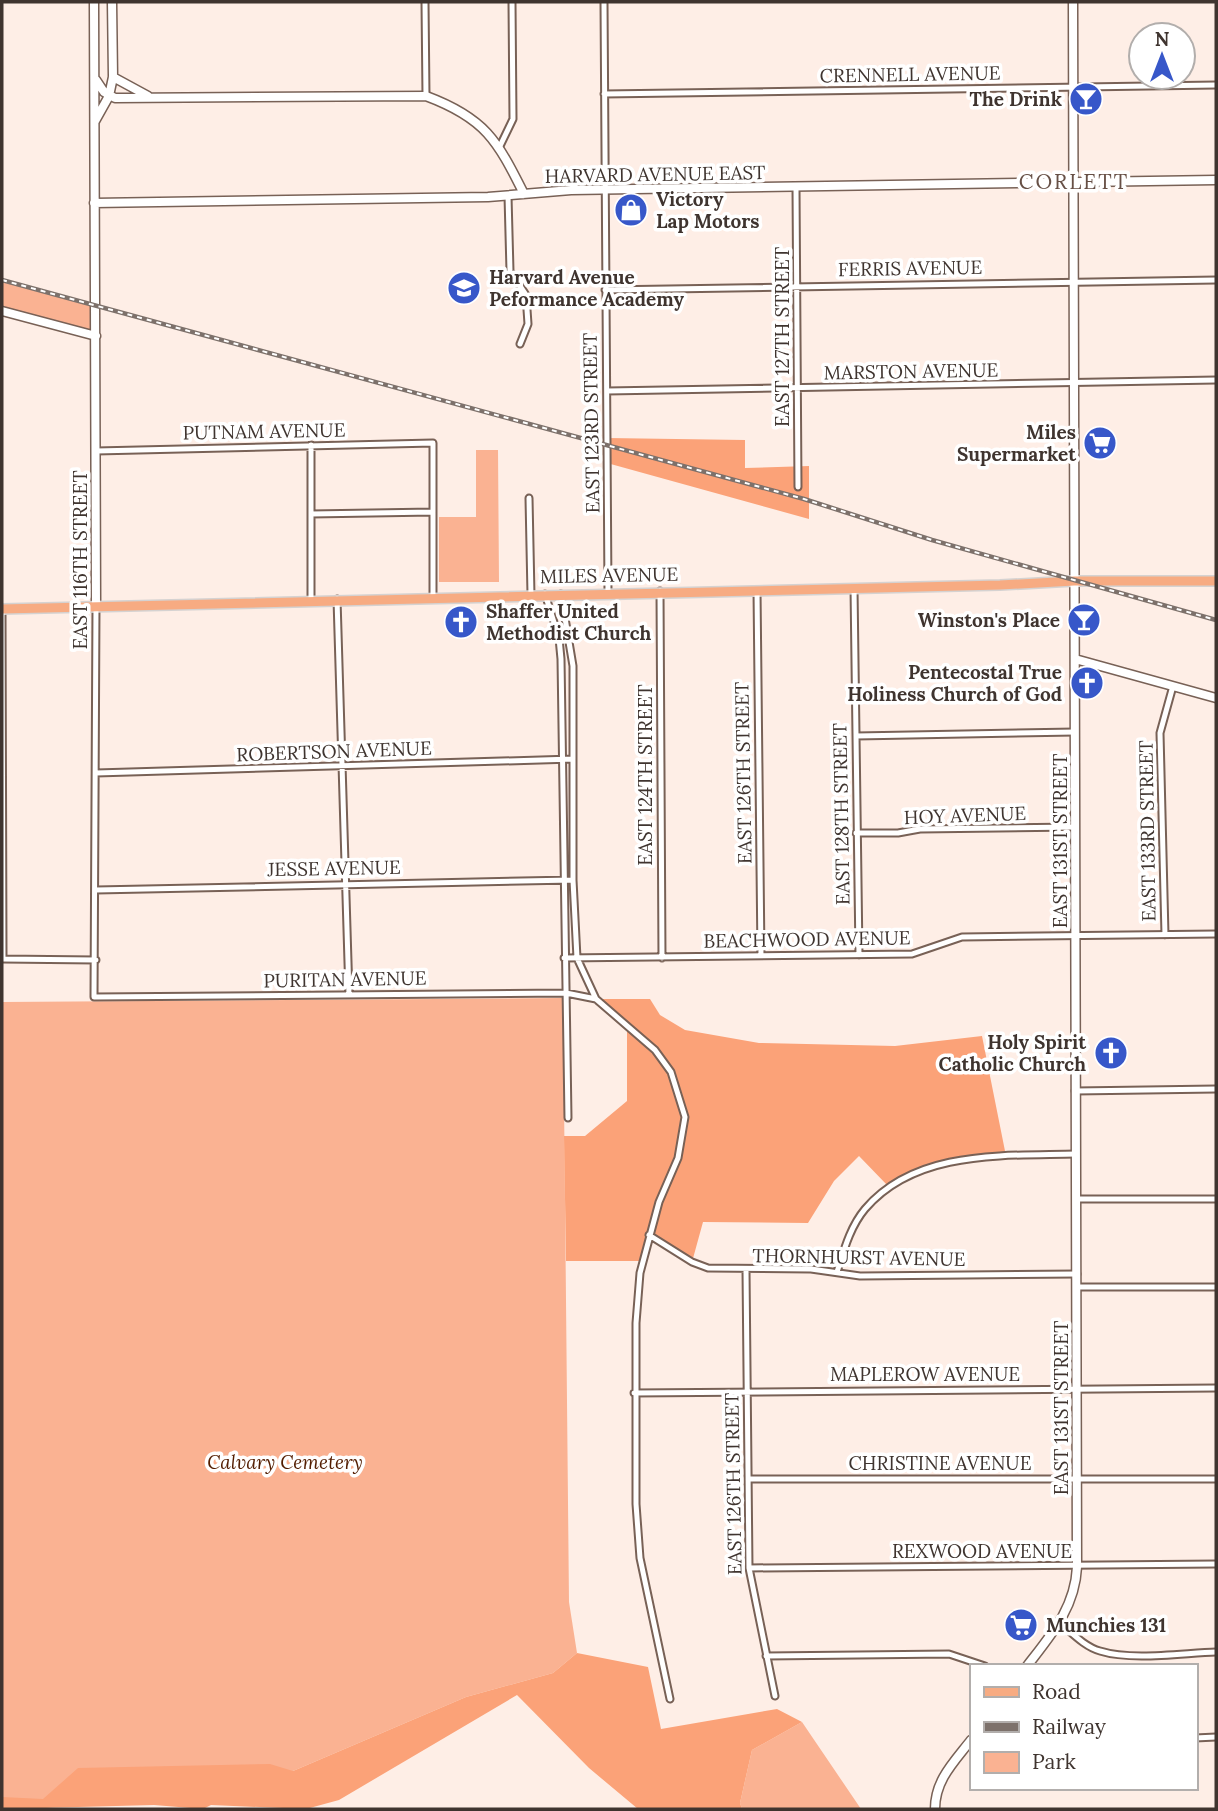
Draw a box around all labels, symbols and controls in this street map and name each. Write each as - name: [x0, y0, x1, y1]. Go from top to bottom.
- north arrow: [1127, 21, 1197, 91]
- text: N: [1155, 27, 1170, 51]
- street label: CRENNELL AVENUE: [819, 60, 1001, 88]
- bar icon: The Drink: [1067, 80, 1105, 118]
- place label: The Drink: [970, 87, 1062, 111]
- street label: HARVARD AVENUE EAST: [544, 160, 766, 188]
- district label: CORLETT: [1019, 168, 1129, 195]
- place label: Victory Lap Motors: [656, 187, 760, 233]
- shop icon: Victory Lap Motors: [612, 191, 650, 229]
- street label: EAST 127TH STREET: [770, 247, 794, 427]
- street label: FERRIS AVENUE: [838, 255, 982, 281]
- place label: Harvard Avenue Peformance Academy: [489, 265, 684, 311]
- school or university icon: Harvard Avenue Peformance Academy: [445, 269, 483, 307]
- street label: EAST 123RD STREET: [577, 332, 605, 514]
- street label: MARSTON AVENUE: [824, 357, 998, 385]
- street label: PUTNAM AVENUE: [182, 418, 346, 444]
- place label: Miles Supermarket: [957, 420, 1077, 466]
- supermarket icon: Miles Supermarket: [1081, 424, 1119, 462]
- street label: EAST 116TH STREET: [68, 470, 92, 650]
- street label: MILES AVENUE: [540, 562, 678, 588]
- place label: Shaffer United Methodist Church: [486, 599, 652, 645]
- bar icon: Winston's Place: [1065, 601, 1103, 639]
- church icon: Shaffer United Methodist Church: [442, 603, 480, 641]
- place label: Winston's Place: [918, 608, 1060, 632]
- place label: Pentecostal True Holiness Church of God: [847, 660, 1062, 706]
- church icon: Pentecostal True Holiness Church of God: [1068, 664, 1106, 702]
- street label: EAST 126TH STREET: [729, 682, 757, 864]
- street label: EAST 124TH STREET: [633, 684, 657, 866]
- street label: EAST 128TH STREET: [827, 723, 855, 905]
- street label: ROBERTSON AVENUE: [236, 736, 432, 766]
- street label: EAST 133RD STREET: [1133, 740, 1161, 922]
- street label: EAST 131ST STREET: [1048, 754, 1072, 928]
- street label: HOY AVENUE: [903, 801, 1027, 829]
- street label: JESSE AVENUE: [266, 855, 401, 881]
- street label: BEACHWOOD AVENUE: [703, 925, 911, 953]
- street label: PURITAN AVENUE: [263, 966, 427, 992]
- place label: Holy Spirit Catholic Church: [939, 1030, 1087, 1076]
- church icon: Holy Spirit Catholic Church: [1092, 1034, 1130, 1072]
- street label: THORNHURST AVENUE: [752, 1243, 966, 1271]
- street label: EAST 131ST STREET: [1049, 1321, 1073, 1495]
- street label: MAPLEROW AVENUE: [830, 1362, 1020, 1386]
- street label: EAST 126TH STREET: [719, 1393, 747, 1575]
- park label: Calvary Cemetery: [207, 1450, 363, 1474]
- street label: CHRISTINE AVENUE: [849, 1451, 1031, 1475]
- street label: REXWOOD AVENUE: [892, 1539, 1072, 1563]
- supermarket icon: Munchies 131: [1002, 1606, 1040, 1644]
- place label: Munchies 131: [1046, 1613, 1166, 1637]
- legend: [970, 1664, 1197, 1790]
- text: Road: [1032, 1678, 1081, 1705]
- text: Railway: [1032, 1713, 1106, 1740]
- text: Park: [1032, 1748, 1076, 1775]

